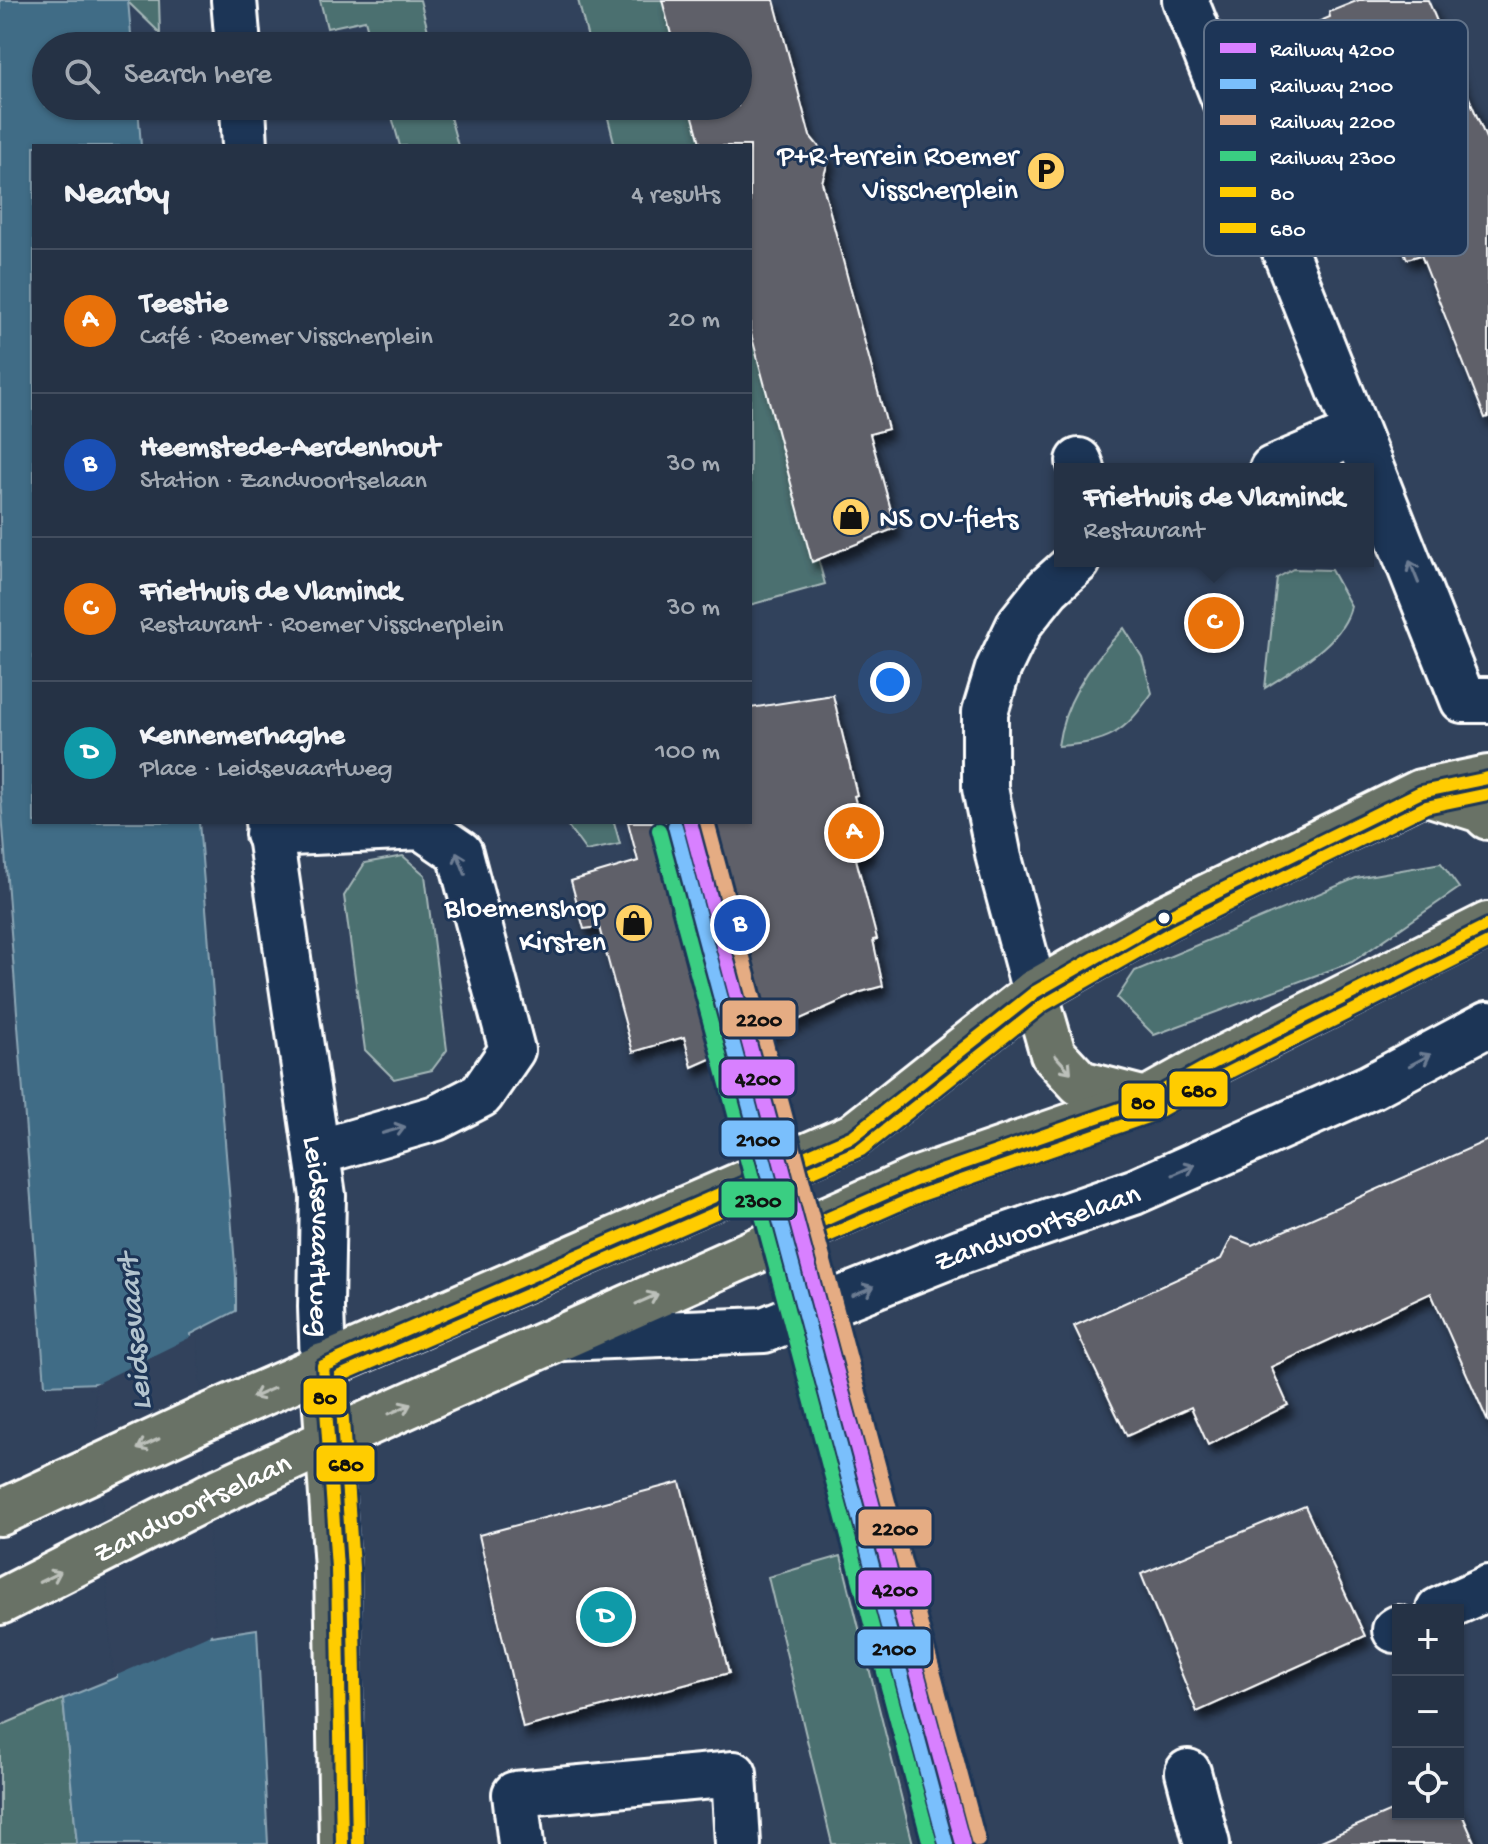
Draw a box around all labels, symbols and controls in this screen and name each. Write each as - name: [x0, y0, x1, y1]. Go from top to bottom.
- legend: [1204, 20, 1468, 256]
- search box: [32, 32, 752, 120]
- text: Railway 4200: [1270, 39, 1395, 65]
- icon: search: [60, 54, 104, 98]
- text: Search here: [124, 59, 272, 94]
- text: Railway 2100: [1270, 75, 1393, 101]
- text: Railway 2200: [1270, 111, 1395, 137]
- place label: P+R terrein Roemer Visscherplein: [777, 141, 1020, 210]
- text: Railway 2300: [1270, 147, 1396, 173]
- parking icon: P+R terrein Roemer Visscherplein: [1025, 150, 1067, 192]
- text: Nearby: [64, 176, 169, 216]
- text: 4 results: [631, 181, 720, 212]
- text: 80: [1270, 183, 1295, 209]
- text: 680: [1270, 219, 1306, 245]
- text: Teestie: [140, 288, 228, 323]
- text: A: [82, 306, 98, 337]
- text: 20 m: [668, 306, 720, 337]
- text: Café · Roemer Visscherplein: [140, 323, 433, 354]
- text: Heemstede-Aerdenhout: [140, 432, 440, 467]
- text: B: [83, 450, 97, 481]
- text: 30 m: [667, 450, 720, 481]
- popup: [1054, 463, 1374, 567]
- text: Station · Zandvoortselaan: [140, 467, 427, 498]
- text: Friethuis de Vlaminck: [1084, 482, 1344, 517]
- shop icon: NS OV-fiets: [830, 496, 872, 538]
- place label: NS OV-fiets: [879, 504, 1019, 539]
- text: Restaurant: [1084, 517, 1204, 548]
- one-way arrow: [1405, 560, 1420, 585]
- text: Friethuis de Vlaminck: [140, 576, 401, 611]
- pin: C: [1188, 593, 1240, 653]
- text: C: [83, 594, 97, 625]
- text: 30 m: [667, 594, 720, 625]
- text: Restaurant · Roemer Visscherplein: [140, 611, 503, 642]
- your location: [870, 662, 910, 702]
- text: Kennemerhaghe: [140, 720, 345, 755]
- text: D: [82, 738, 98, 769]
- text: 100 m: [655, 738, 720, 769]
- text: Place · Leidsevaartweg: [140, 755, 393, 786]
- pin: A: [828, 803, 880, 863]
- one-way arrow: [453, 851, 468, 875]
- place label: Bloemenshop Kirsten: [443, 893, 606, 962]
- pin: B: [714, 895, 766, 955]
- shop icon: Bloemenshop Kirsten: [613, 902, 655, 944]
- unlabelled marker: [1156, 910, 1172, 926]
- line badge: 2200: [721, 999, 797, 1038]
- text: 2200: [736, 1009, 783, 1035]
- one-way arrow: [1408, 1052, 1431, 1068]
- one-way arrow: [1053, 1053, 1071, 1073]
- line badge: 4200: [720, 1058, 796, 1097]
- text: 4200: [734, 1068, 782, 1094]
- line badge: 680: [1168, 1070, 1229, 1108]
- text: 680: [1181, 1080, 1217, 1106]
- line badge: 80: [1120, 1082, 1166, 1120]
- text: 80: [1131, 1092, 1156, 1118]
- line badge: 2100: [720, 1119, 796, 1158]
- one-way arrow: [380, 1122, 406, 1137]
- text: 2100: [736, 1129, 781, 1155]
- street label: Leidsevaartweg: [292, 1134, 336, 1338]
- one-way arrow: [1172, 1162, 1196, 1177]
- street label: Zandvoortselaan: [930, 1178, 1146, 1282]
- line badge: 2300: [720, 1180, 796, 1219]
- text: 2300: [734, 1190, 782, 1216]
- water label: Leidsevaart: [111, 1248, 163, 1412]
- one-way arrow: [850, 1283, 875, 1297]
- one-way arrow: [635, 1291, 659, 1306]
- line badge: 80: [302, 1377, 348, 1416]
- one-way arrow: [251, 1386, 276, 1401]
- text: 80: [313, 1387, 338, 1413]
- one-way arrow: [387, 1401, 412, 1416]
- one-way arrow: [137, 1437, 161, 1452]
- line badge: 680: [315, 1444, 376, 1483]
- street label: Zandvoortselaan: [89, 1447, 298, 1574]
- text: 680: [328, 1454, 364, 1480]
- line badge: 2200: [857, 1508, 933, 1547]
- text: 2200: [872, 1518, 919, 1544]
- one-way arrow: [38, 1569, 62, 1584]
- line badge: 4200: [857, 1569, 933, 1608]
- text: 4200: [871, 1579, 919, 1605]
- pin: D: [580, 1587, 632, 1647]
- map controls: [1392, 1604, 1464, 1820]
- button: +: [1392, 1604, 1464, 1676]
- line badge: 2100: [856, 1628, 932, 1667]
- text: 2100: [872, 1638, 917, 1664]
- button: −: [1392, 1676, 1464, 1748]
- button: locate: [1392, 1748, 1464, 1820]

